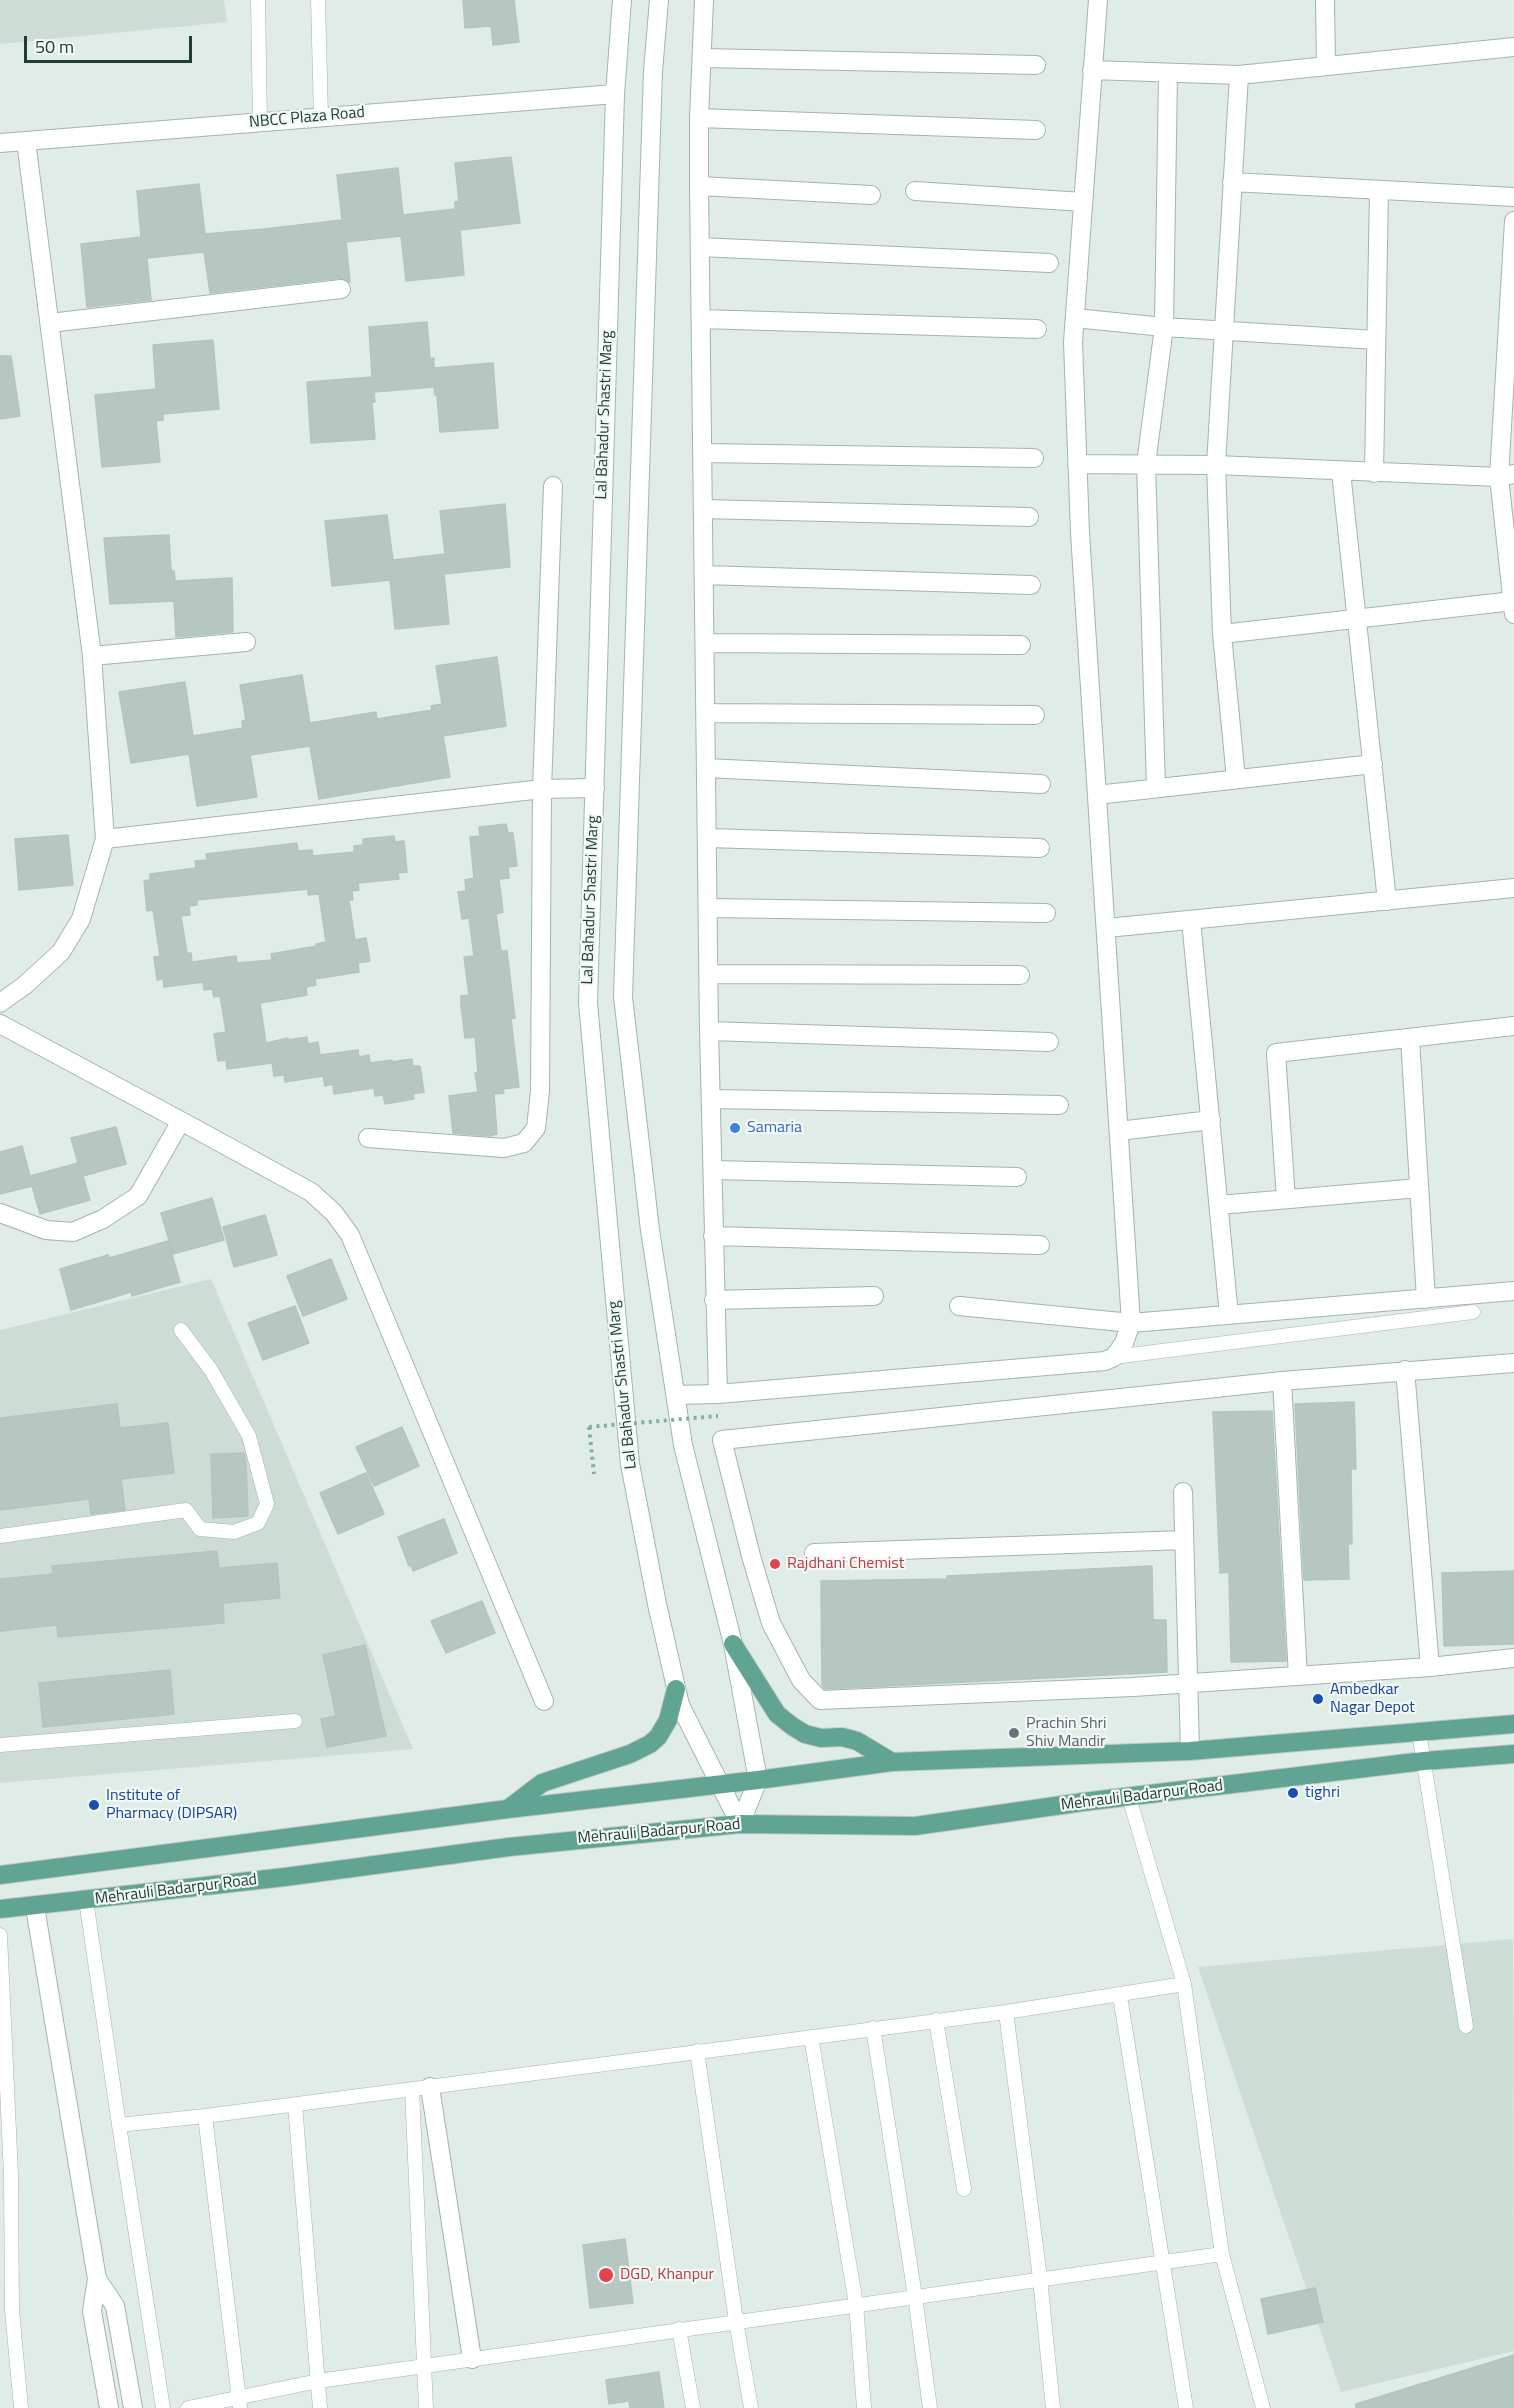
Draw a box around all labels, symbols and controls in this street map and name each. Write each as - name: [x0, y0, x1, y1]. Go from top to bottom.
- scale bar: [27, 24, 195, 62]
- text: 50 m: [35, 33, 74, 60]
- street label: NBCC Plaza Road: [248, 103, 366, 133]
- street label: Lal Bahadur Shastri Marg: [592, 330, 618, 500]
- street label: Lal Bahadur Shastri Marg: [578, 815, 604, 985]
- place label: Samaria: [747, 1118, 802, 1138]
- marker: Samaria: [728, 1121, 742, 1135]
- street label: Lal Bahadur Shastri Marg: [605, 1300, 641, 1470]
- place label: Rajdhani Chemist: [787, 1554, 904, 1574]
- marker: Rajdhani Chemist: [768, 1557, 782, 1571]
- place label: Ambedkar Nagar Depot: [1330, 1680, 1415, 1718]
- marker: Ambedkar Nagar Depot: [1311, 1692, 1325, 1706]
- place label: Prachin Shri Shiv Mandir: [1026, 1714, 1107, 1752]
- marker: Prachin Shri Shiv Mandir: [1007, 1726, 1021, 1740]
- street label: Mehrauli Badarpur Road: [1060, 1777, 1224, 1815]
- place label: tighri: [1305, 1783, 1340, 1803]
- place label: Institute of Pharmacy (DIPSAR): [106, 1786, 237, 1824]
- marker: tighri: [1286, 1786, 1300, 1800]
- marker: Institute of Pharmacy (DIPSAR): [87, 1798, 101, 1812]
- street label: Mehrauli Badarpur Road: [577, 1815, 741, 1849]
- street label: Mehrauli Badarpur Road: [94, 1871, 258, 1909]
- place label: DGD, Khanpur: [620, 2265, 714, 2285]
- marker: DGD, Khanpur: [597, 2266, 615, 2284]

